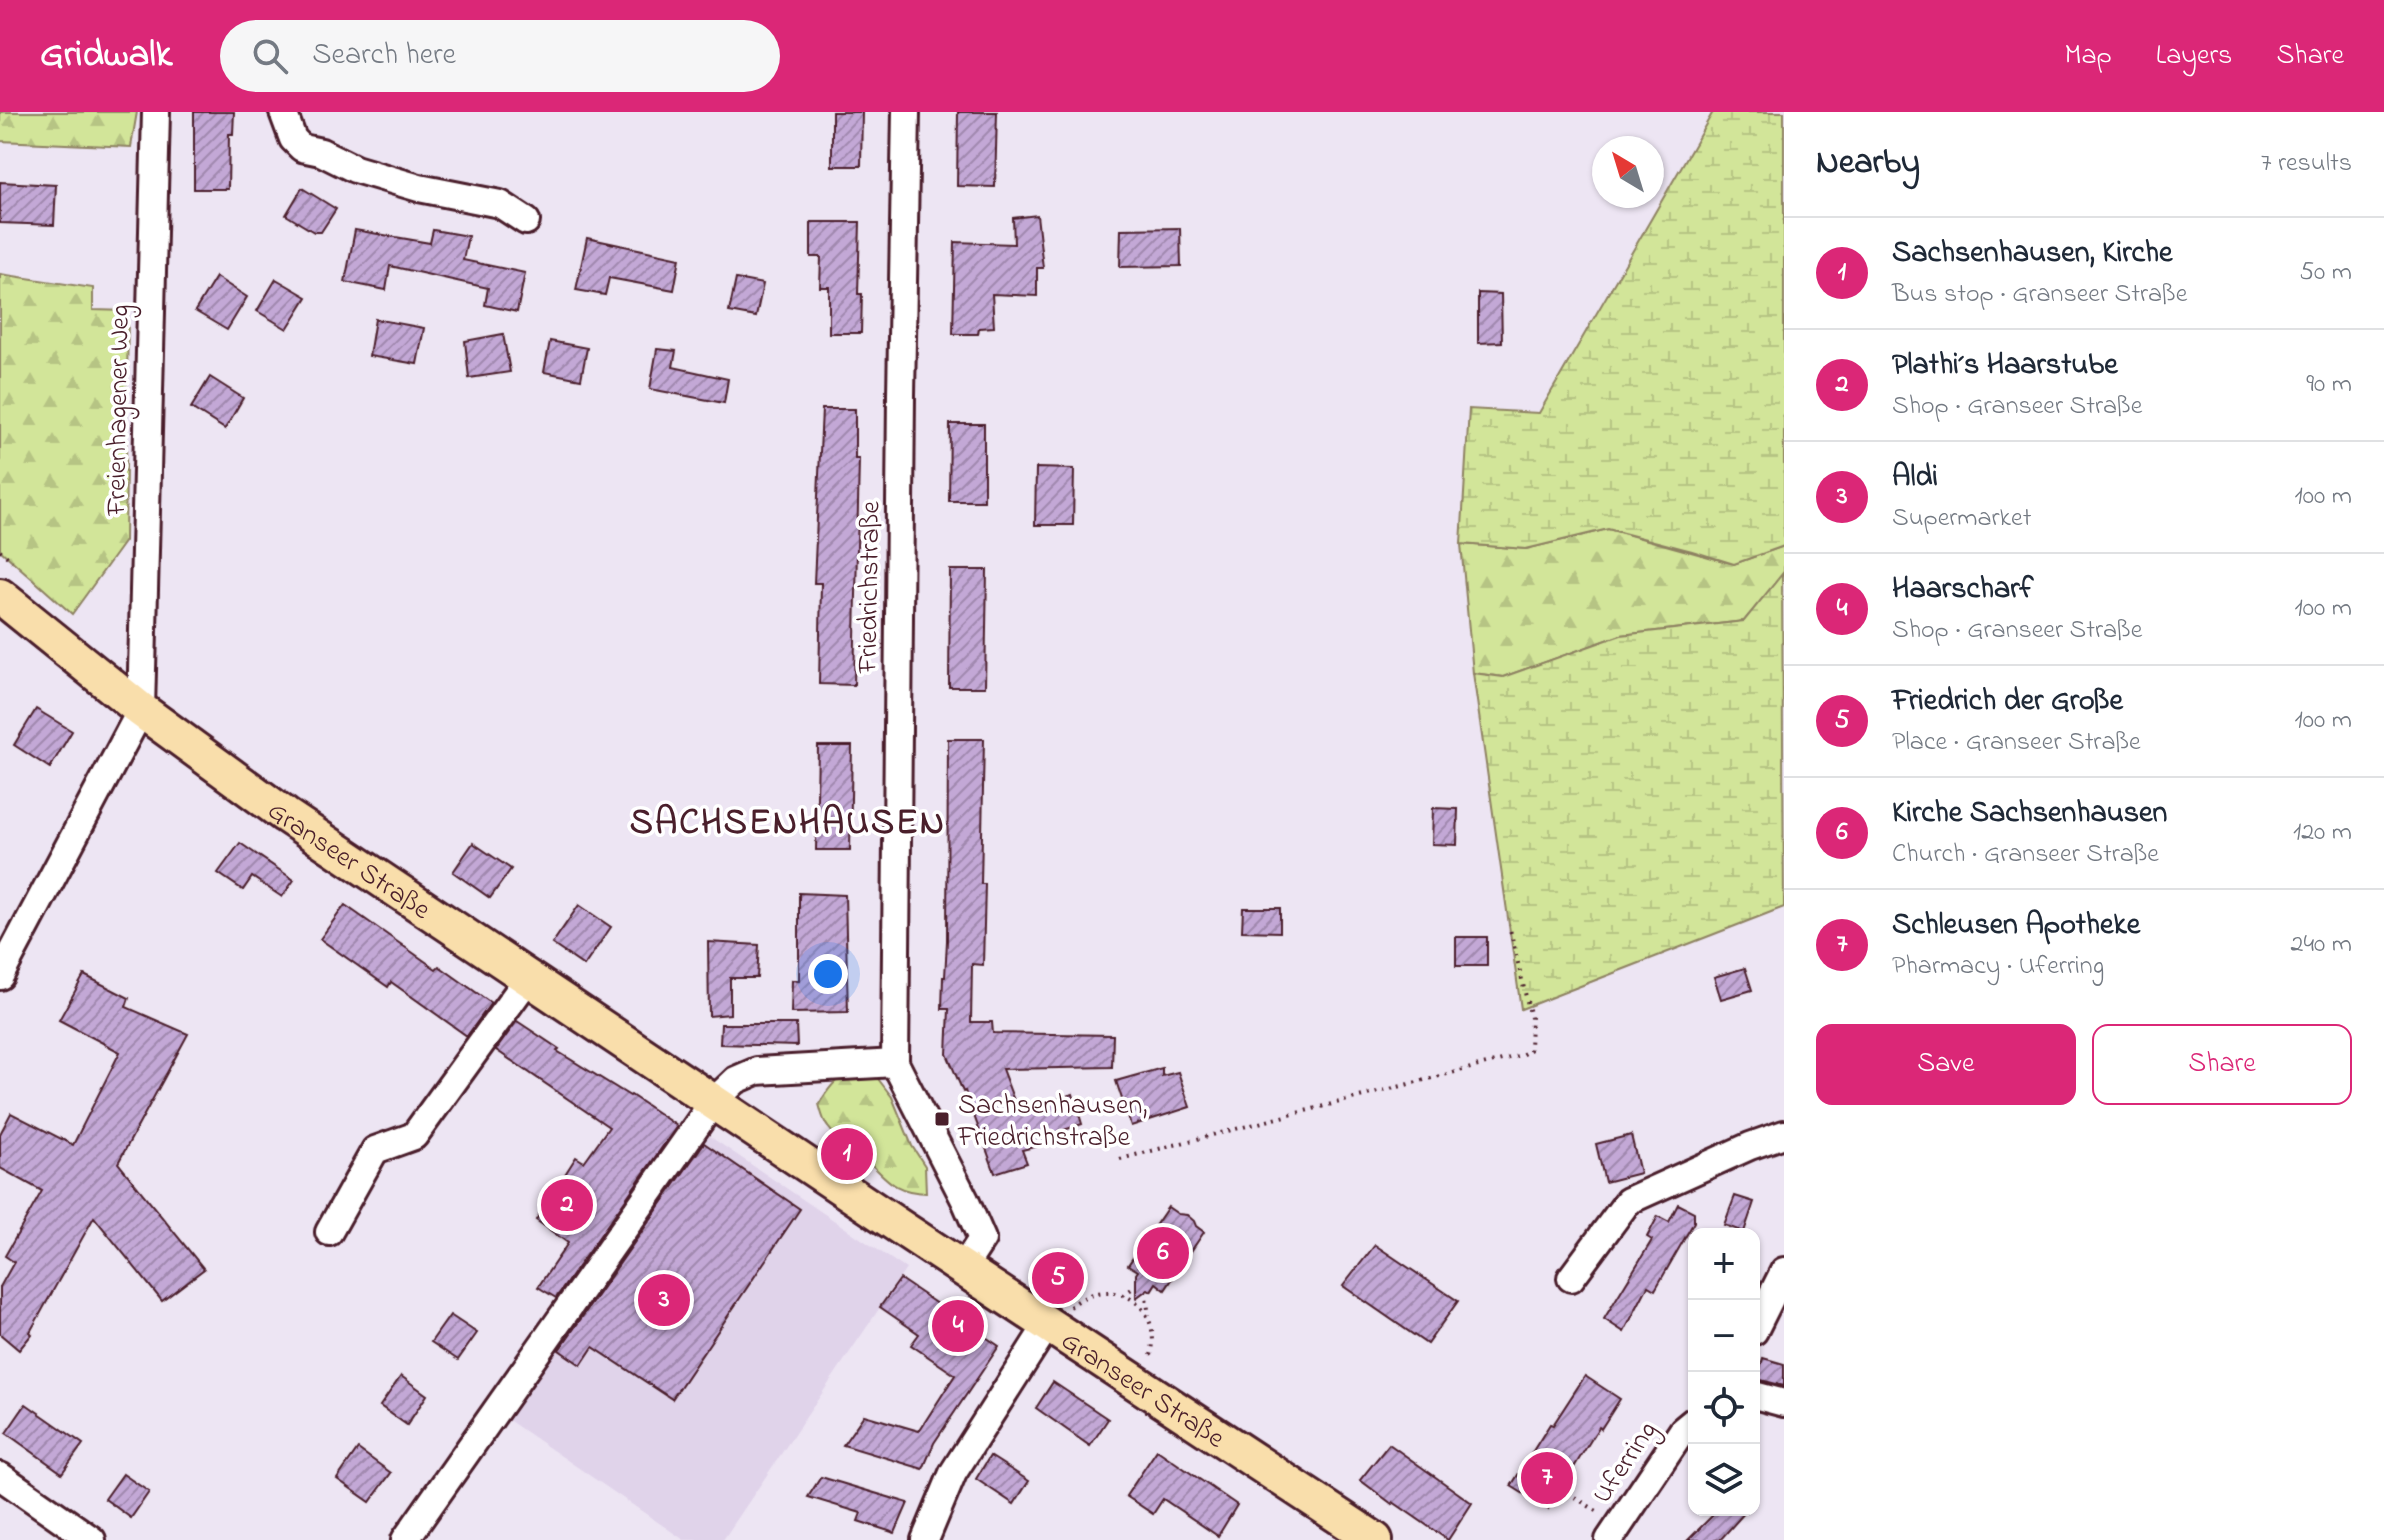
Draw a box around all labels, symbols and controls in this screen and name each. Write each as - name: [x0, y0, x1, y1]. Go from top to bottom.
- search box: [220, 20, 780, 92]
- text: Gridwalk: [40, 28, 172, 84]
- icon: search: [248, 34, 292, 78]
- text: Search here: [312, 34, 456, 78]
- text: Map: [2064, 36, 2112, 77]
- text: Layers: [2156, 36, 2232, 77]
- text: Share: [2276, 36, 2344, 77]
- north arrow: [1592, 136, 1664, 208]
- text: Nearby: [1816, 139, 1920, 189]
- text: 7 results: [2261, 145, 2352, 183]
- text: Sachsenhausen, Kirche: [1892, 232, 2172, 276]
- text: 1: [1838, 254, 1846, 292]
- text: 50 m: [2299, 254, 2352, 292]
- text: Bus stop · Granseer Straße: [1892, 276, 2187, 314]
- street label: Freienhagener Weg: [97, 304, 142, 517]
- text: Plathi´s Haarstube: [1892, 344, 2118, 388]
- text: 2: [1836, 366, 1848, 404]
- text: 90 m: [2306, 366, 2352, 404]
- text: Shop · Granseer Straße: [1892, 388, 2142, 426]
- text: Aldi: [1892, 456, 1938, 500]
- text: 3: [1837, 478, 1847, 516]
- text: 100 m: [2295, 478, 2352, 516]
- street label: Friedrichstraße: [848, 500, 893, 674]
- text: Supermarket: [1892, 500, 2031, 538]
- text: Haarscharf: [1892, 568, 2033, 612]
- text: 4: [1837, 590, 1847, 628]
- text: 100 m: [2295, 590, 2352, 628]
- text: Shop · Granseer Straße: [1892, 612, 2142, 650]
- text: Friedrich der Große: [1892, 680, 2123, 724]
- text: 5: [1835, 702, 1849, 740]
- text: 100 m: [2295, 702, 2352, 740]
- text: Place · Granseer Straße: [1892, 724, 2141, 762]
- street label: Granseer Straße: [258, 792, 438, 931]
- text: Kirche Sachsenhausen: [1892, 792, 2167, 836]
- district label: SACHSENHAUSEN: [630, 798, 946, 851]
- text: 6: [1836, 814, 1848, 852]
- text: 120 m: [2293, 814, 2352, 852]
- text: Church · Granseer Straße: [1892, 836, 2159, 874]
- text: Schleusen Apotheke: [1892, 904, 2140, 948]
- text: 7: [1837, 926, 1847, 964]
- text: 240 m: [2290, 926, 2352, 964]
- text: Pharmacy · Uferring: [1892, 948, 2104, 986]
- your location: [808, 954, 848, 994]
- button: Save: [1816, 1024, 2076, 1105]
- button: Share: [2092, 1024, 2352, 1105]
- place label: Sachsenhausen, Friedrichstraße: [957, 1086, 1147, 1159]
- marker: Sachsenhausen, Friedrichstraße: [933, 1110, 951, 1128]
- pin: 1: [821, 1124, 873, 1184]
- pin: 2: [541, 1175, 593, 1235]
- pin: 6: [1137, 1223, 1189, 1283]
- map controls: [1688, 1228, 1760, 1516]
- button: +: [1688, 1228, 1760, 1300]
- pin: 5: [1032, 1248, 1084, 1308]
- pin: 3: [638, 1270, 690, 1330]
- pin: 4: [932, 1296, 984, 1356]
- button: −: [1688, 1300, 1760, 1372]
- street label: Granseer Straße: [1052, 1322, 1233, 1460]
- button: locate: [1688, 1372, 1760, 1444]
- street label: Uferring: [1583, 1413, 1669, 1513]
- button: layers: [1688, 1444, 1760, 1516]
- pin: 7: [1521, 1448, 1573, 1508]

